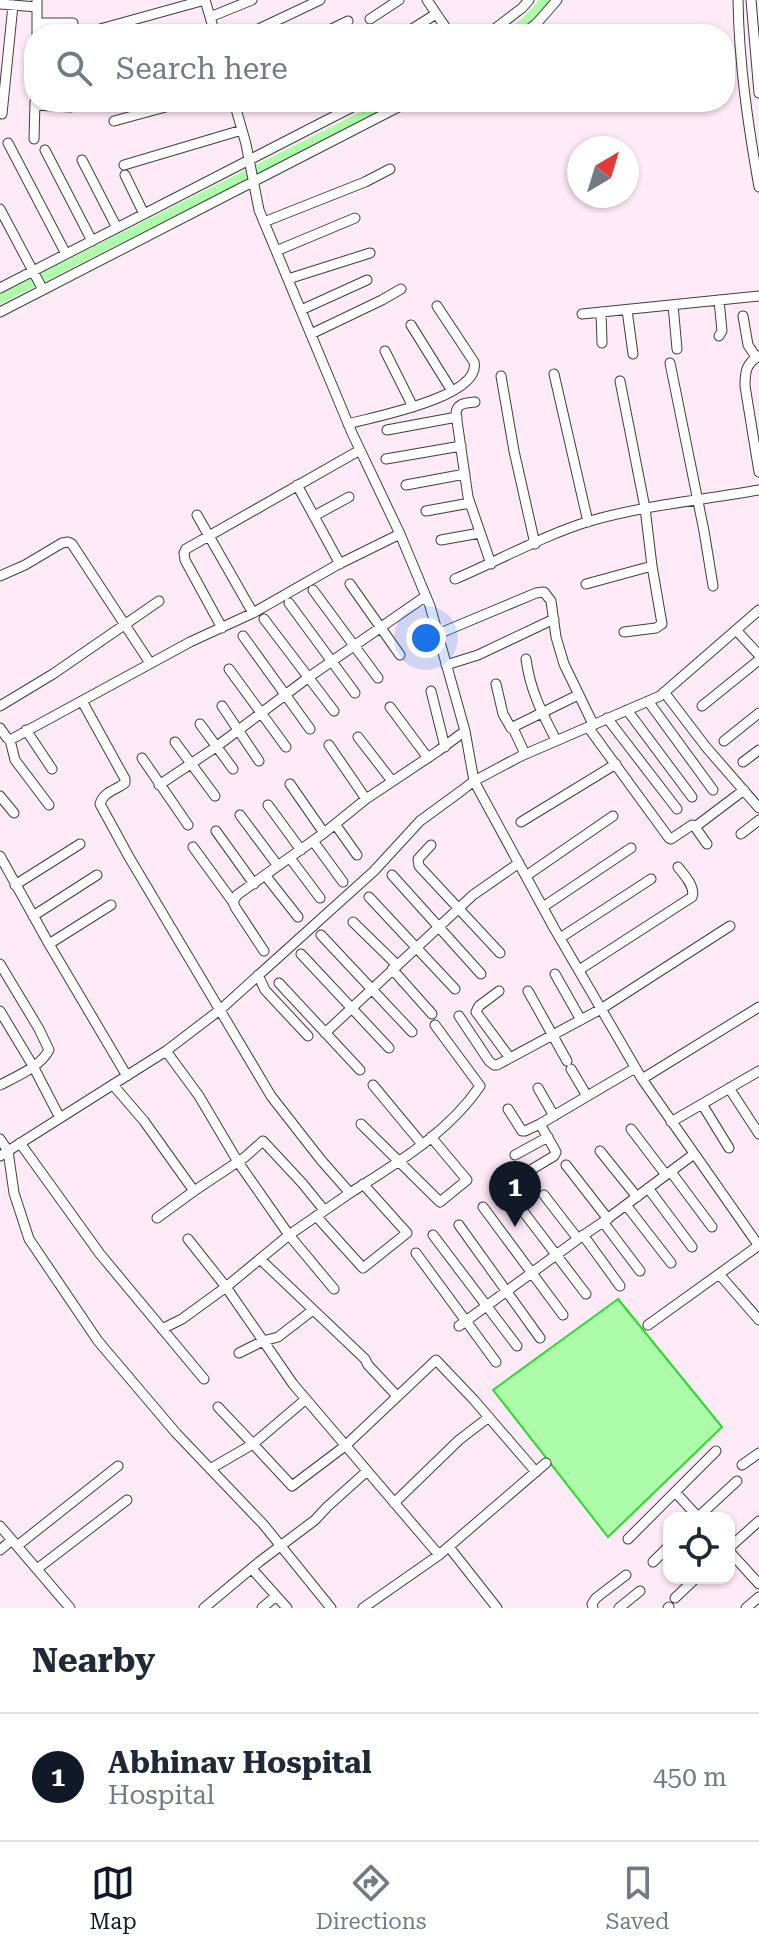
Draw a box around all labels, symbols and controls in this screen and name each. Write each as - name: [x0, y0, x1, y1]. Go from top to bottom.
- search box: [24, 24, 735, 112]
- icon: search: [52, 46, 96, 90]
- text: Search here: [116, 51, 288, 86]
- north arrow: [567, 136, 639, 208]
- your location: [406, 618, 446, 658]
- pin: 1: [489, 1161, 541, 1227]
- map controls: [663, 1512, 735, 1584]
- button: locate: [663, 1512, 735, 1584]
- text: Nearby: [32, 1640, 155, 1680]
- text: Abhinav Hospital: [108, 1745, 372, 1780]
- text: 1: [51, 1762, 65, 1792]
- text: 450 m: [653, 1762, 727, 1792]
- text: Hospital: [108, 1780, 215, 1810]
- tab: Map: [90, 1861, 137, 1934]
- tab: Directions: [316, 1861, 426, 1934]
- tab: Saved: [606, 1861, 669, 1934]

